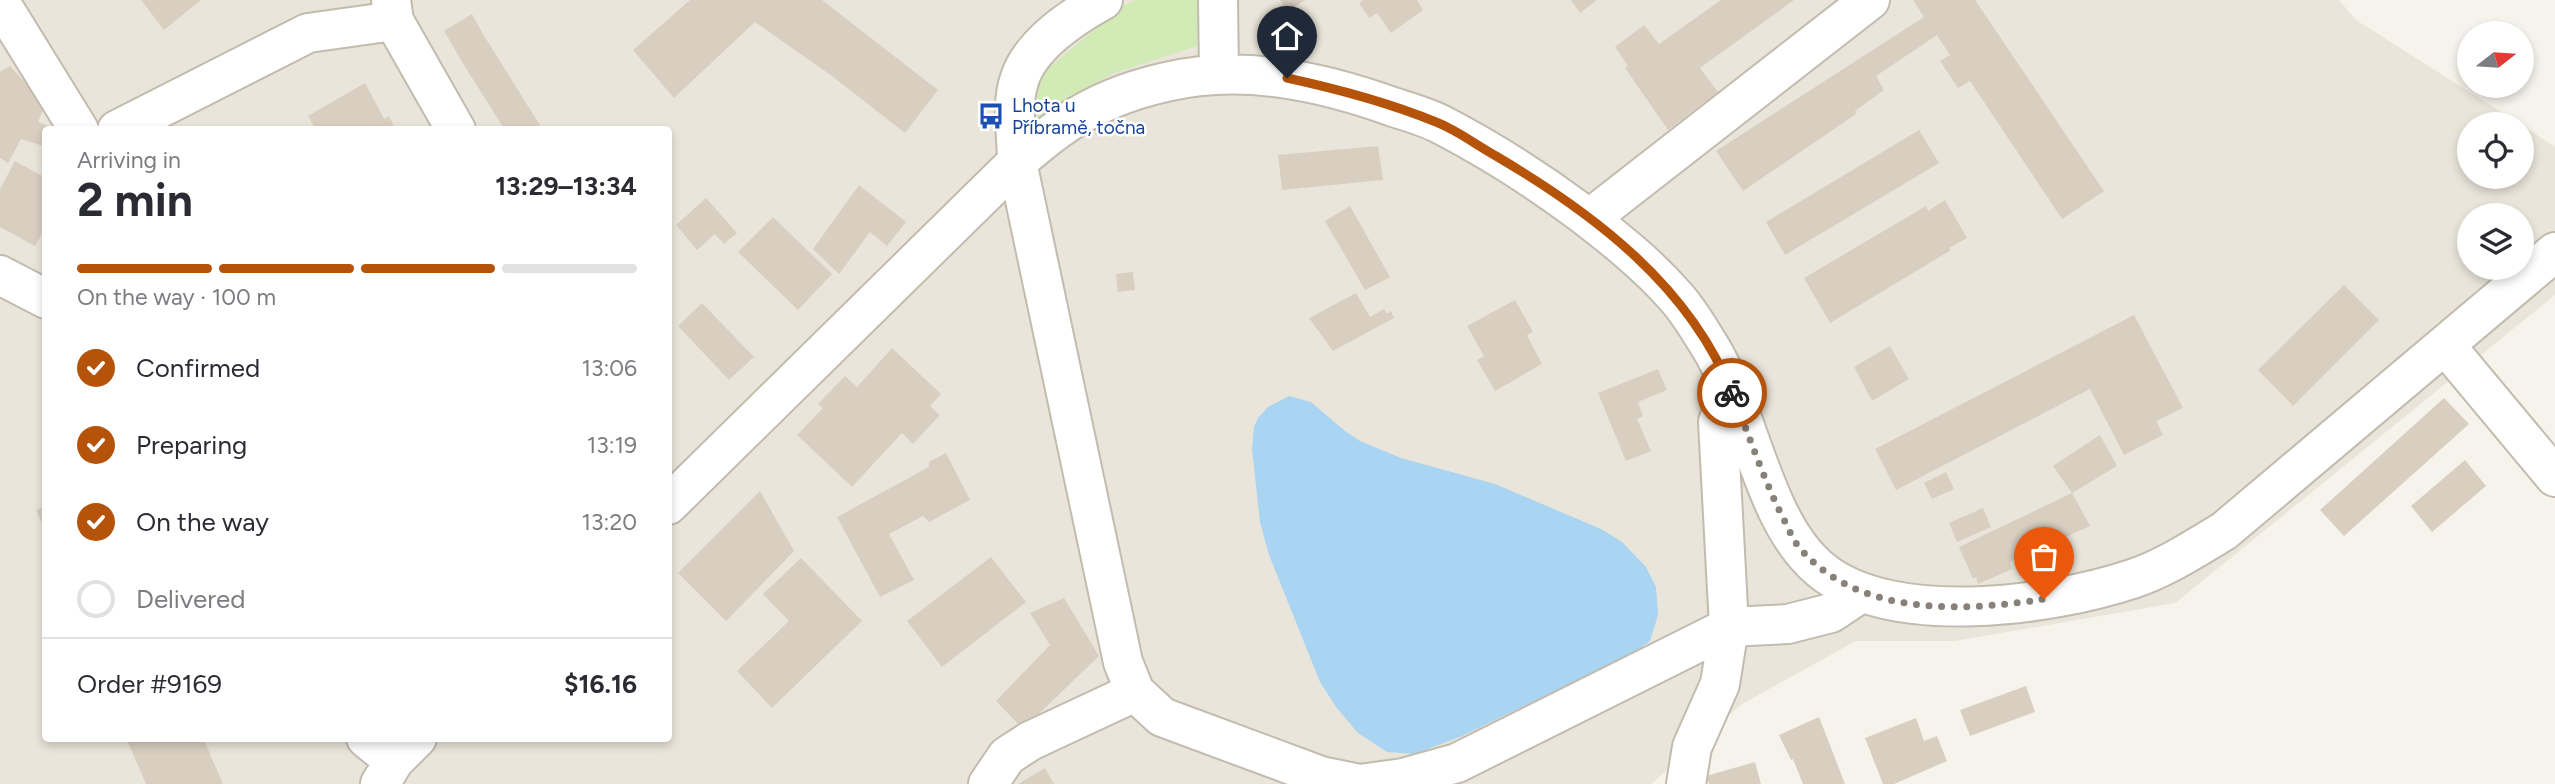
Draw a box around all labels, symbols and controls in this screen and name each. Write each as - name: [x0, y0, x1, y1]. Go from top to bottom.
- pin: [1257, 6, 1317, 78]
- icon: home: [1268, 17, 1306, 55]
- north arrow: [2457, 21, 2534, 98]
- map controls: [2457, 21, 2534, 280]
- place label: Lhota u Příbramě, točna: [1012, 94, 1145, 139]
- bus stop icon: Lhota u Příbramě, točna: [976, 101, 1006, 131]
- button: locate: [2457, 112, 2534, 189]
- text: Arriving in: [77, 146, 181, 174]
- text: 13:29–13:34: [495, 170, 637, 202]
- text: 2 min: [77, 172, 193, 228]
- button: layers: [2457, 203, 2534, 280]
- text: On the way · 100 m: [77, 283, 276, 311]
- icon: check: [77, 349, 115, 387]
- text: Confirmed: [136, 352, 260, 384]
- text: 13:06: [581, 354, 637, 382]
- courier: [1697, 358, 1767, 428]
- icon: bike: [1713, 374, 1751, 412]
- icon: check: [77, 426, 115, 464]
- text: Preparing: [136, 429, 247, 461]
- text: 13:19: [587, 431, 637, 459]
- icon: check: [77, 503, 115, 541]
- text: On the way: [136, 506, 269, 538]
- text: 13:20: [582, 508, 637, 536]
- pin: [2014, 527, 2074, 599]
- icon: bag: [2025, 538, 2063, 576]
- text: Delivered: [136, 583, 245, 615]
- text: Order #9169: [77, 668, 222, 700]
- text: $16.16: [564, 668, 637, 700]

